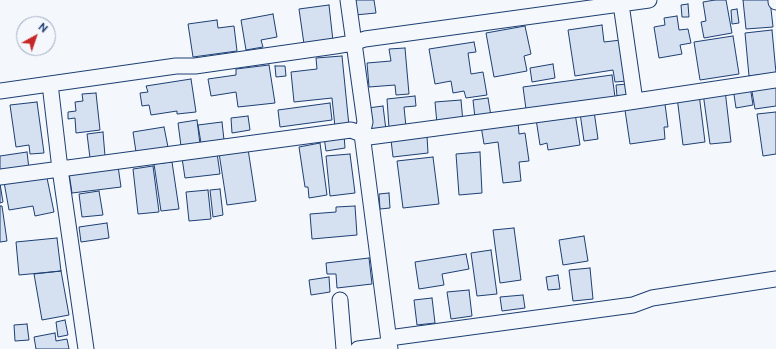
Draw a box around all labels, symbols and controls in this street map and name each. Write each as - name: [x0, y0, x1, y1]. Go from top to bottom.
- north arrow: [16, 16, 56, 56]
- text: N: [36, 20, 50, 35]

